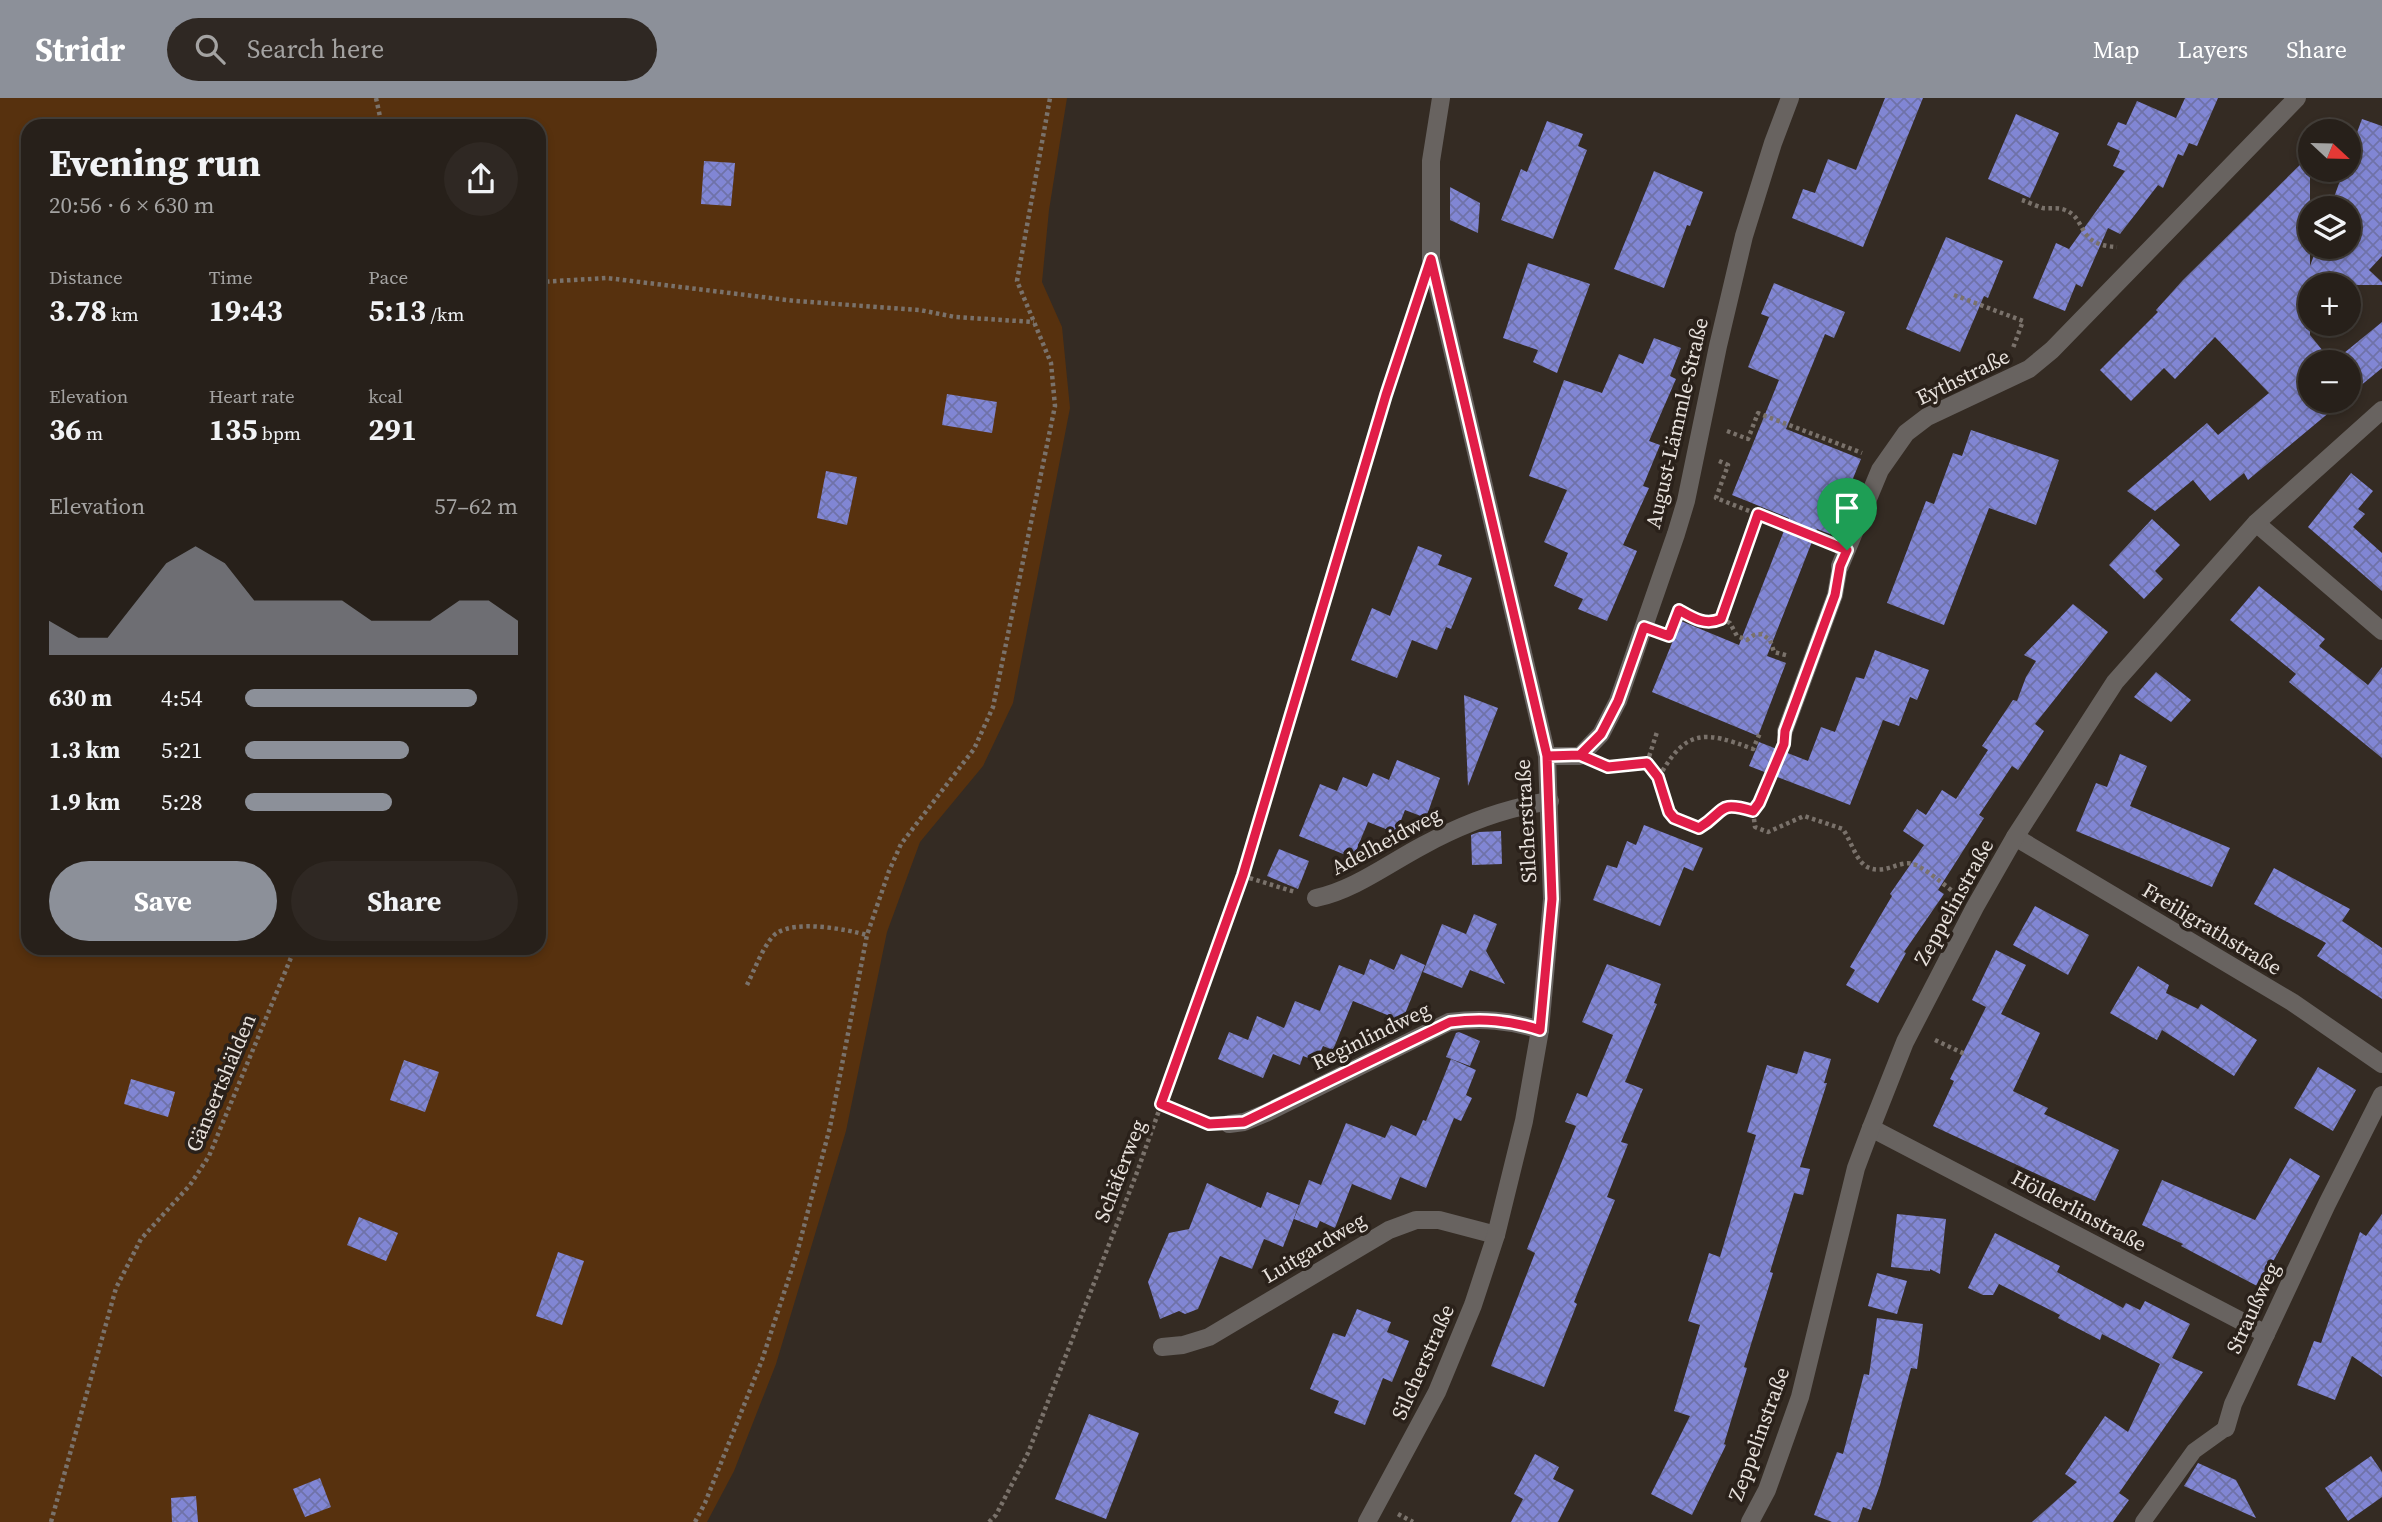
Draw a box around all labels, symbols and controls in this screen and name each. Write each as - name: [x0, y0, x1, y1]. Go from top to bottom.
- search box: [167, 18, 657, 81]
- text: Stridr: [35, 27, 125, 72]
- icon: search: [191, 30, 229, 68]
- text: Search here: [247, 31, 384, 67]
- text: Map: [2093, 33, 2140, 66]
- text: Layers: [2178, 33, 2248, 66]
- text: Share: [2286, 33, 2347, 66]
- north arrow: [2298, 119, 2361, 182]
- map controls: [2298, 119, 2361, 413]
- text: Evening run: [49, 137, 261, 189]
- button: share: [444, 142, 518, 216]
- text: 20:56 · 6 × 630 m: [49, 189, 215, 221]
- button: layers: [2298, 196, 2361, 259]
- text: Distance: [49, 264, 123, 290]
- text: Time: [209, 264, 253, 290]
- text: Pace: [368, 264, 408, 290]
- button: +: [2298, 273, 2361, 336]
- text: 3.78: [49, 290, 107, 331]
- text: 19:43: [209, 290, 283, 331]
- text: 5:13: [368, 290, 426, 331]
- text: km: [107, 301, 139, 327]
- text: /km: [426, 301, 464, 327]
- street label: August-Lämmle-Straße: [1638, 315, 1715, 531]
- street label: Eythstraße: [1911, 341, 2015, 412]
- button: −: [2298, 350, 2361, 413]
- text: Elevation: [49, 383, 128, 409]
- text: Heart rate: [209, 383, 295, 409]
- text: kcal: [368, 383, 403, 409]
- text: 36: [49, 409, 82, 450]
- text: 135: [209, 409, 257, 450]
- text: 291: [368, 409, 417, 450]
- text: m: [82, 420, 103, 446]
- text: bpm: [257, 420, 301, 446]
- pin: [1817, 478, 1877, 550]
- icon: arrive: [1828, 489, 1866, 527]
- text: Elevation: [49, 490, 145, 522]
- text: 57–62 m: [434, 490, 518, 522]
- text: 630 m: [49, 682, 112, 714]
- text: 4:54: [161, 682, 202, 714]
- text: 1.3 km: [49, 734, 120, 766]
- text: 5:21: [161, 734, 202, 766]
- street label: Silcherstraße: [1508, 758, 1543, 884]
- text: 1.9 km: [49, 786, 120, 818]
- text: 5:28: [161, 786, 202, 818]
- street label: Adelheidweg: [1326, 799, 1446, 882]
- street label: Zeppelinstraße: [1907, 833, 2000, 970]
- button: Save: [49, 861, 277, 941]
- button: Share: [291, 861, 518, 941]
- street label: Freiligrathstraße: [2137, 875, 2287, 982]
- street label: Reginlindweg: [1307, 994, 1435, 1077]
- street label: Gänsertshälden: [178, 1009, 263, 1156]
- street label: Schäferweg: [1087, 1115, 1153, 1227]
- street label: Hölderlinstraße: [2007, 1163, 2152, 1258]
- street label: Luitgardweg: [1257, 1205, 1371, 1290]
- street label: Straußweg: [2219, 1257, 2286, 1358]
- street label: Silcherstraße: [1384, 1299, 1461, 1424]
- street label: Zeppelinstraße: [1721, 1363, 1796, 1505]

